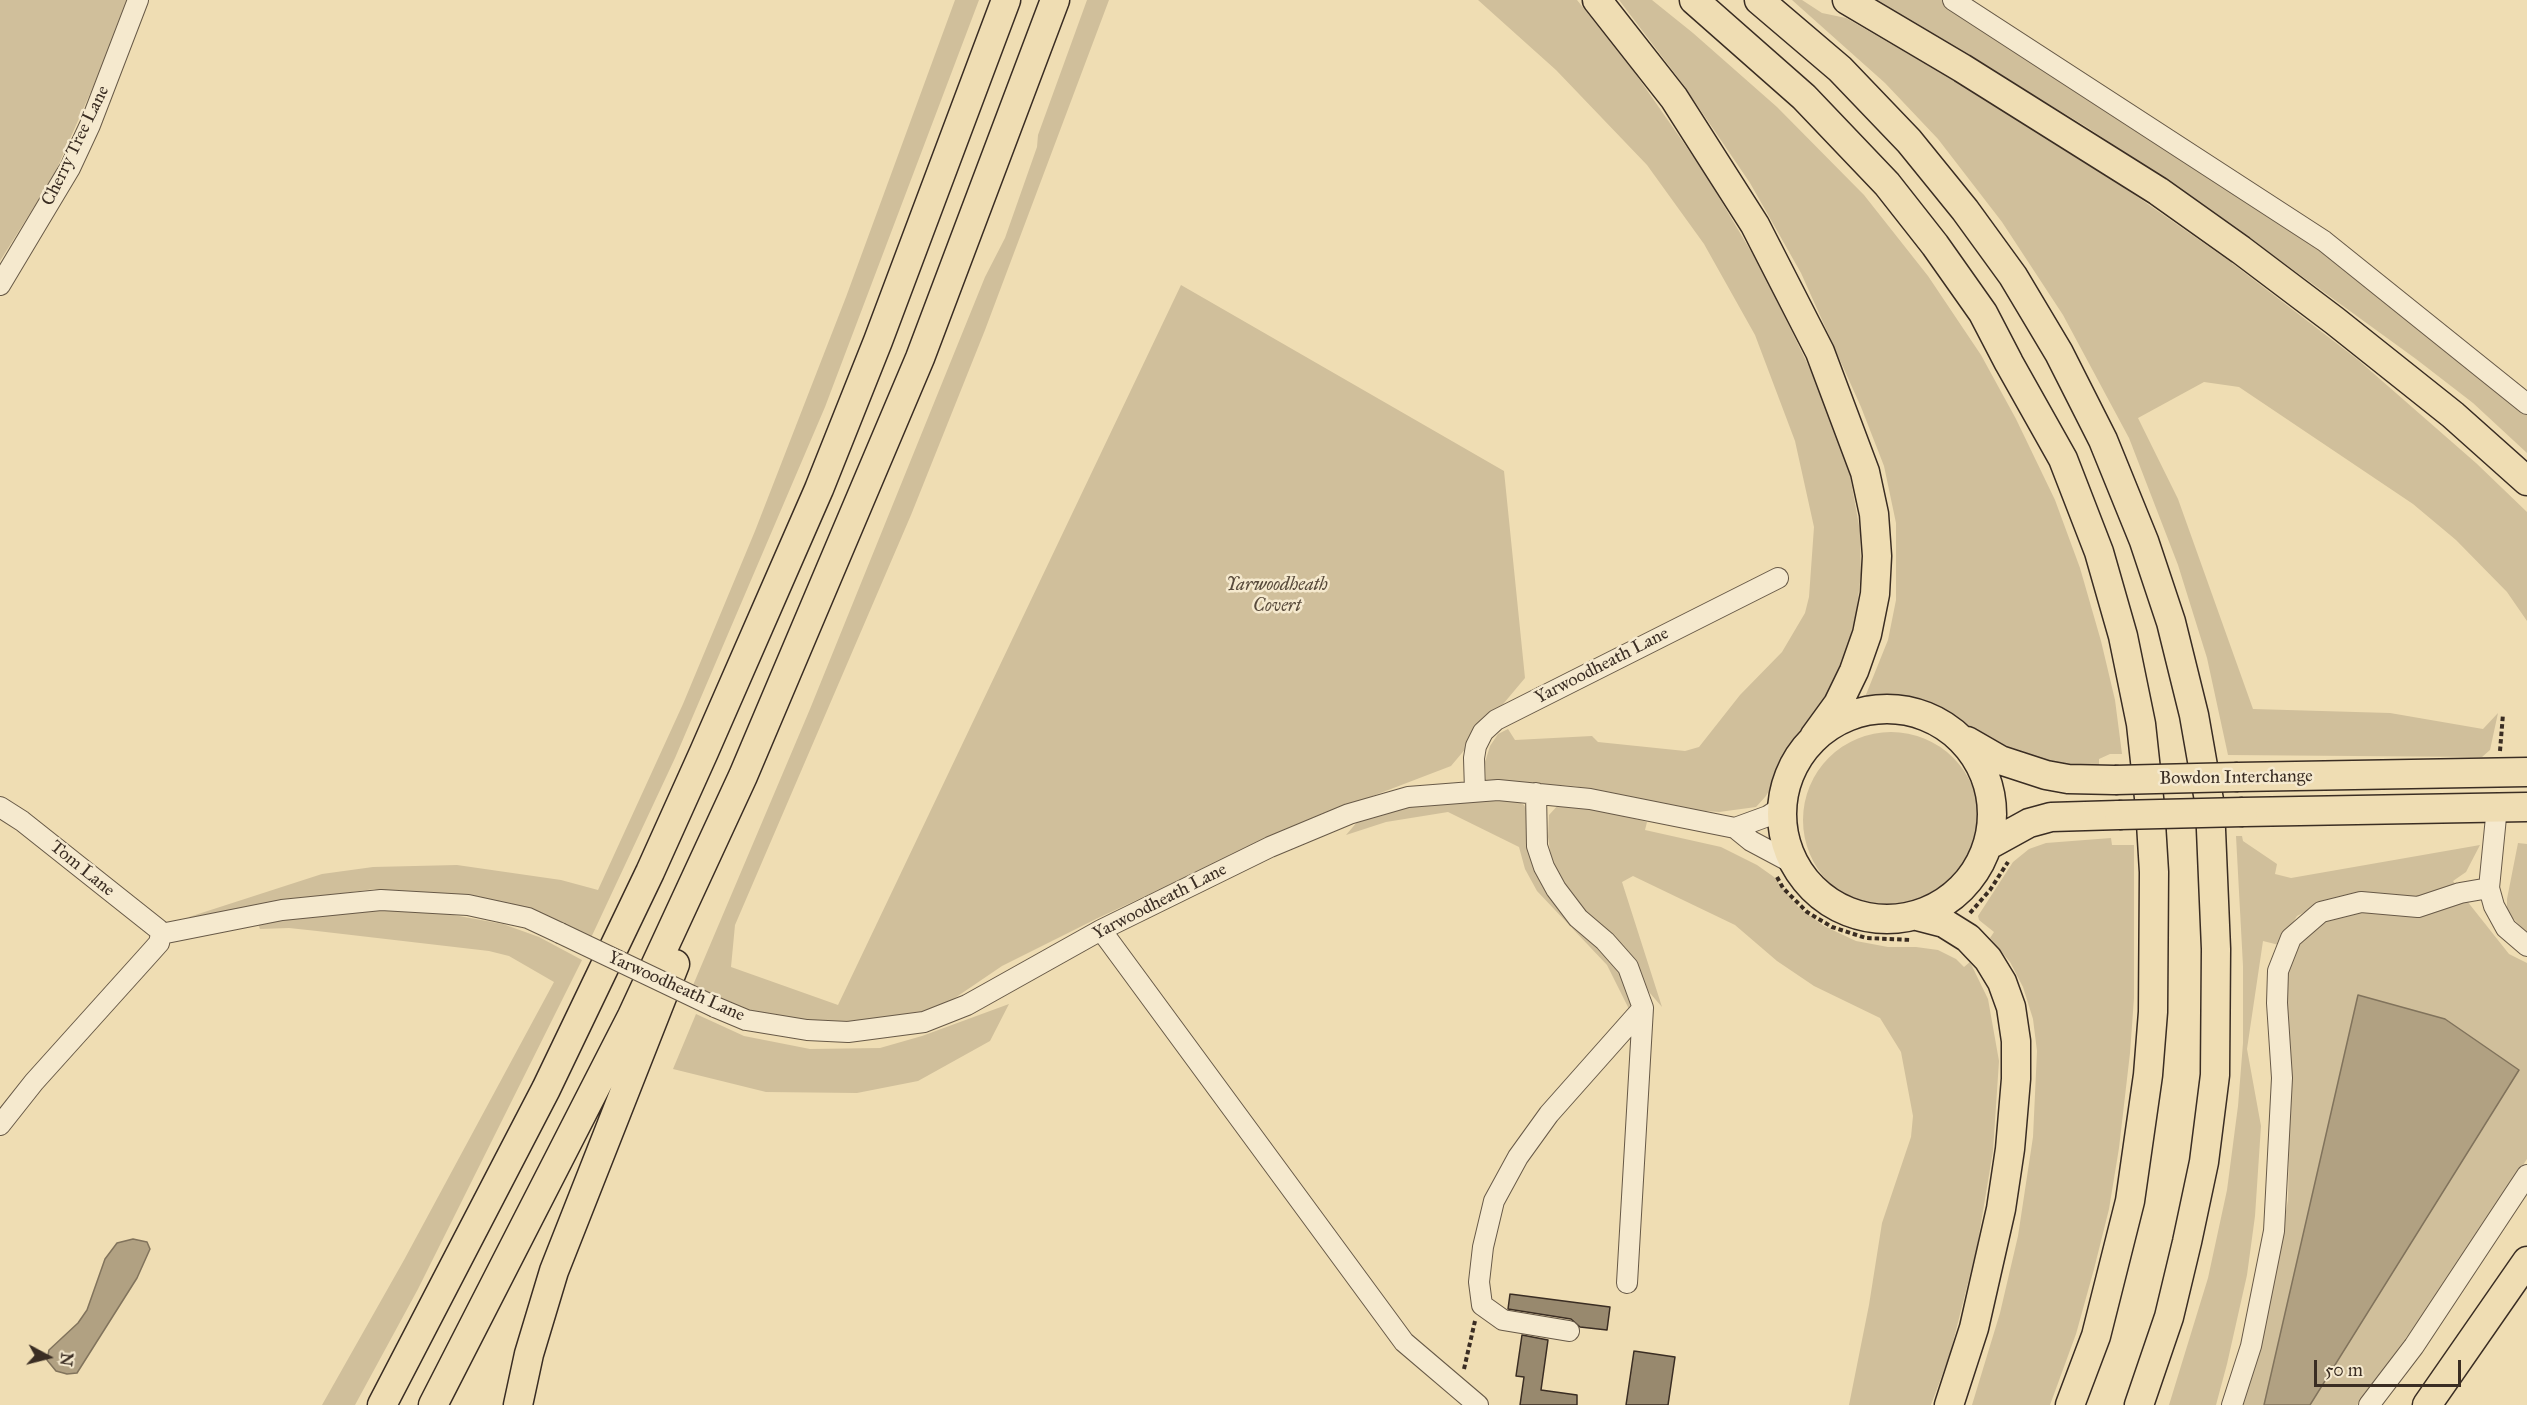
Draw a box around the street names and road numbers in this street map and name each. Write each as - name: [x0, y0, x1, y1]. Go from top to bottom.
- street label: Cherry Tree Lane: [38, 82, 114, 210]
- street label: Yarwoodheath Lane: [1531, 623, 1673, 709]
- street label: Bowdon Interchange: [2159, 766, 2313, 790]
- street label: Tom Lane: [45, 836, 119, 902]
- street label: Yarwoodheath Lane: [1089, 859, 1231, 945]
- street label: Yarwoodheath Lane: [604, 947, 748, 1027]

